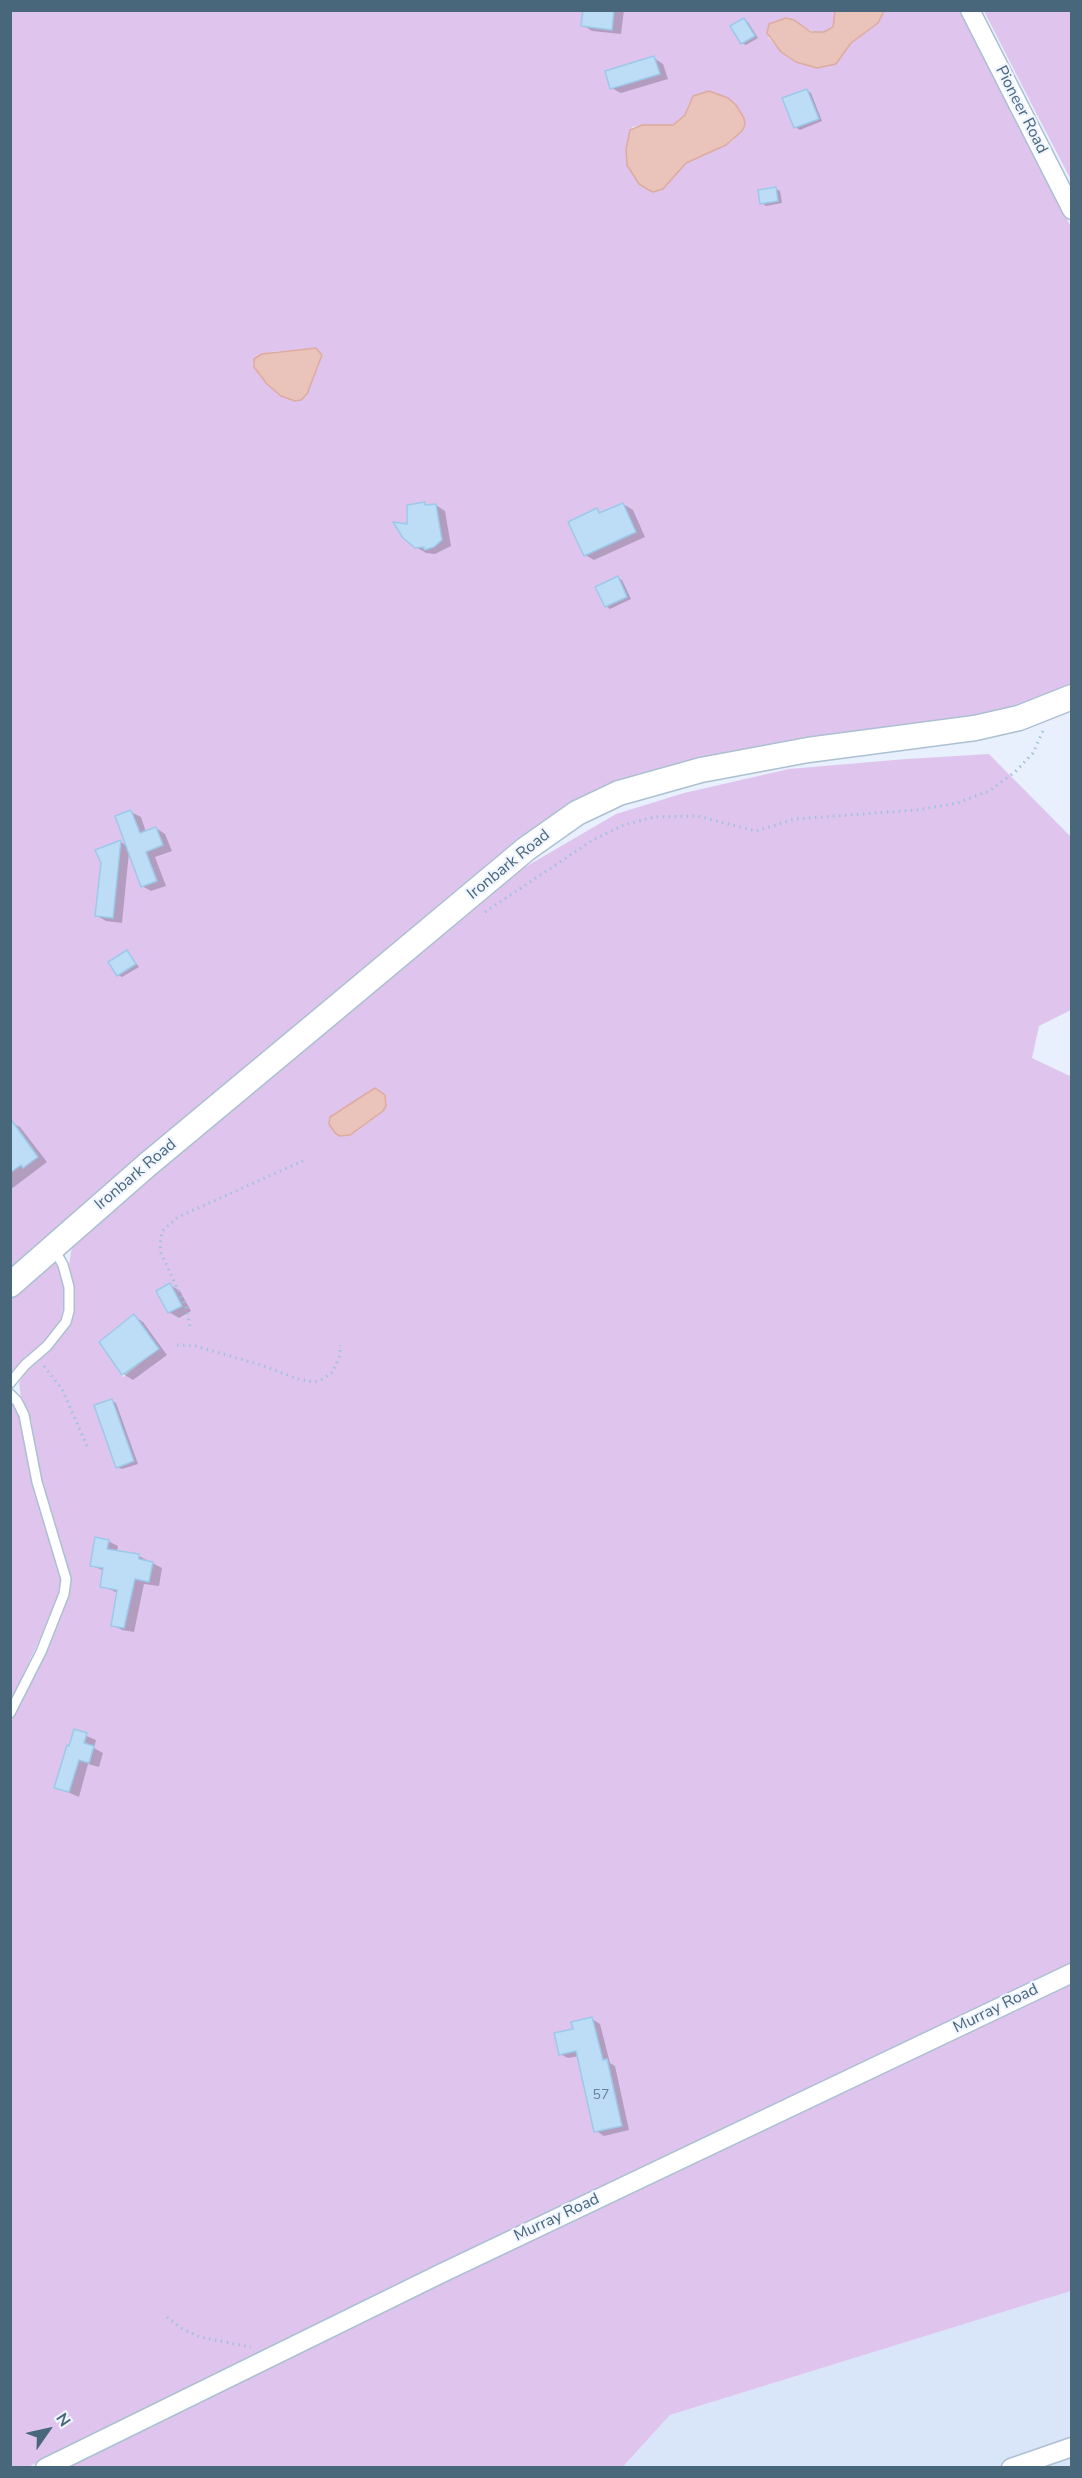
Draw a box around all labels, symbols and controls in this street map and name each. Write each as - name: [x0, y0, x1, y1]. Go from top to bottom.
- street label: Pioneer Road: [991, 63, 1051, 157]
- street label: Ironbark Road: [464, 826, 554, 904]
- street label: Ironbark Road: [91, 1135, 181, 1215]
- street label: Murray Road: [950, 1980, 1042, 2038]
- house number: 57: [593, 2088, 609, 2104]
- street label: Murray Road: [511, 2190, 603, 2246]
- north arrow: [18, 2400, 78, 2460]
- text: N: [50, 2409, 75, 2431]

